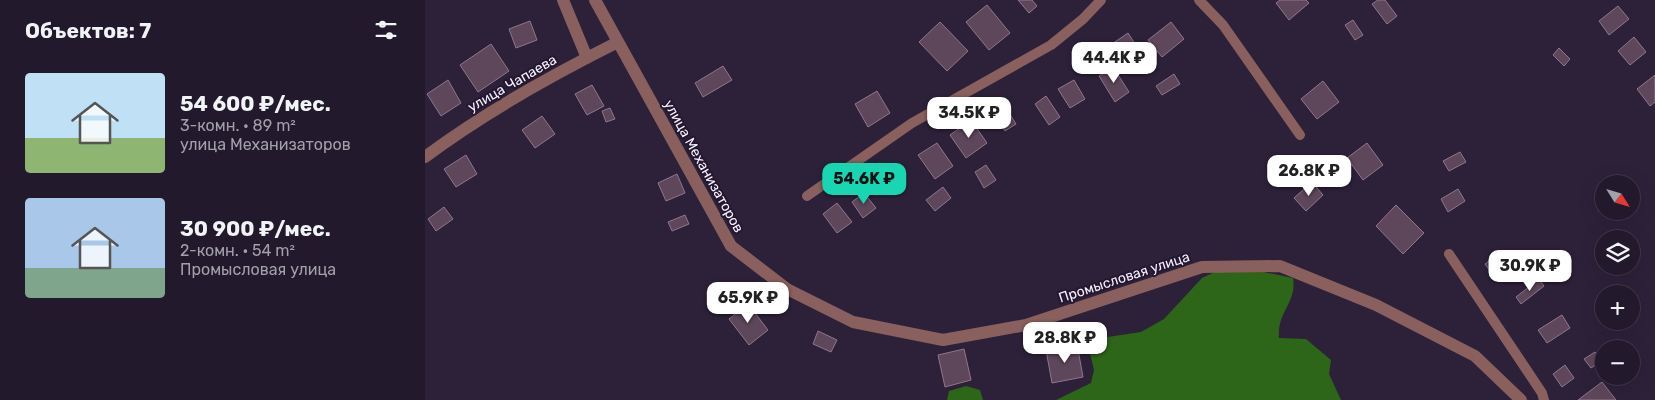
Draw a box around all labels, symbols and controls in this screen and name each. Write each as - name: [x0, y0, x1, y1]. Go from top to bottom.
- icon: filters: [372, 16, 400, 44]
- text: Объектов: 7: [25, 18, 151, 43]
- pin: 44.4K ₽: [1068, 42, 1160, 84]
- text: 44.4K ₽: [1083, 48, 1145, 67]
- street label: улица Чапаева: [465, 51, 560, 116]
- text: 54 600 ₽/мес.: [180, 91, 331, 116]
- icon: home: [65, 93, 125, 153]
- pin: 34.5K ₽: [923, 96, 1015, 139]
- street label: улица Механизаторов: [660, 97, 747, 236]
- text: 34.5K ₽: [938, 103, 1000, 122]
- text: 3-комн. · 89 m²: [180, 116, 296, 135]
- text: улица Механизаторов: [180, 135, 351, 154]
- pin: 26.8K ₽: [1263, 154, 1355, 197]
- text: 26.8K ₽: [1278, 161, 1340, 180]
- pin: 54.6K ₽: [818, 162, 910, 205]
- text: 54.6K ₽: [833, 169, 895, 188]
- north arrow: [1595, 175, 1640, 220]
- map controls: [1595, 175, 1640, 385]
- text: 30 900 ₽/мес.: [180, 216, 331, 241]
- icon: home: [65, 218, 125, 278]
- button: layers: [1595, 230, 1640, 275]
- text: 2-комн. · 54 m²: [180, 241, 295, 260]
- street label: Промысловая улица: [1057, 248, 1192, 307]
- pin: 30.9K ₽: [1484, 250, 1576, 292]
- text: 30.9K ₽: [1500, 256, 1560, 275]
- text: Промысловая улица: [180, 260, 336, 279]
- pin: 65.9K ₽: [702, 282, 794, 324]
- button: +: [1595, 285, 1640, 330]
- text: 65.9K ₽: [718, 288, 778, 307]
- pin: 28.8K ₽: [1019, 322, 1111, 364]
- text: 28.8K ₽: [1034, 328, 1096, 347]
- button: −: [1595, 340, 1640, 385]

